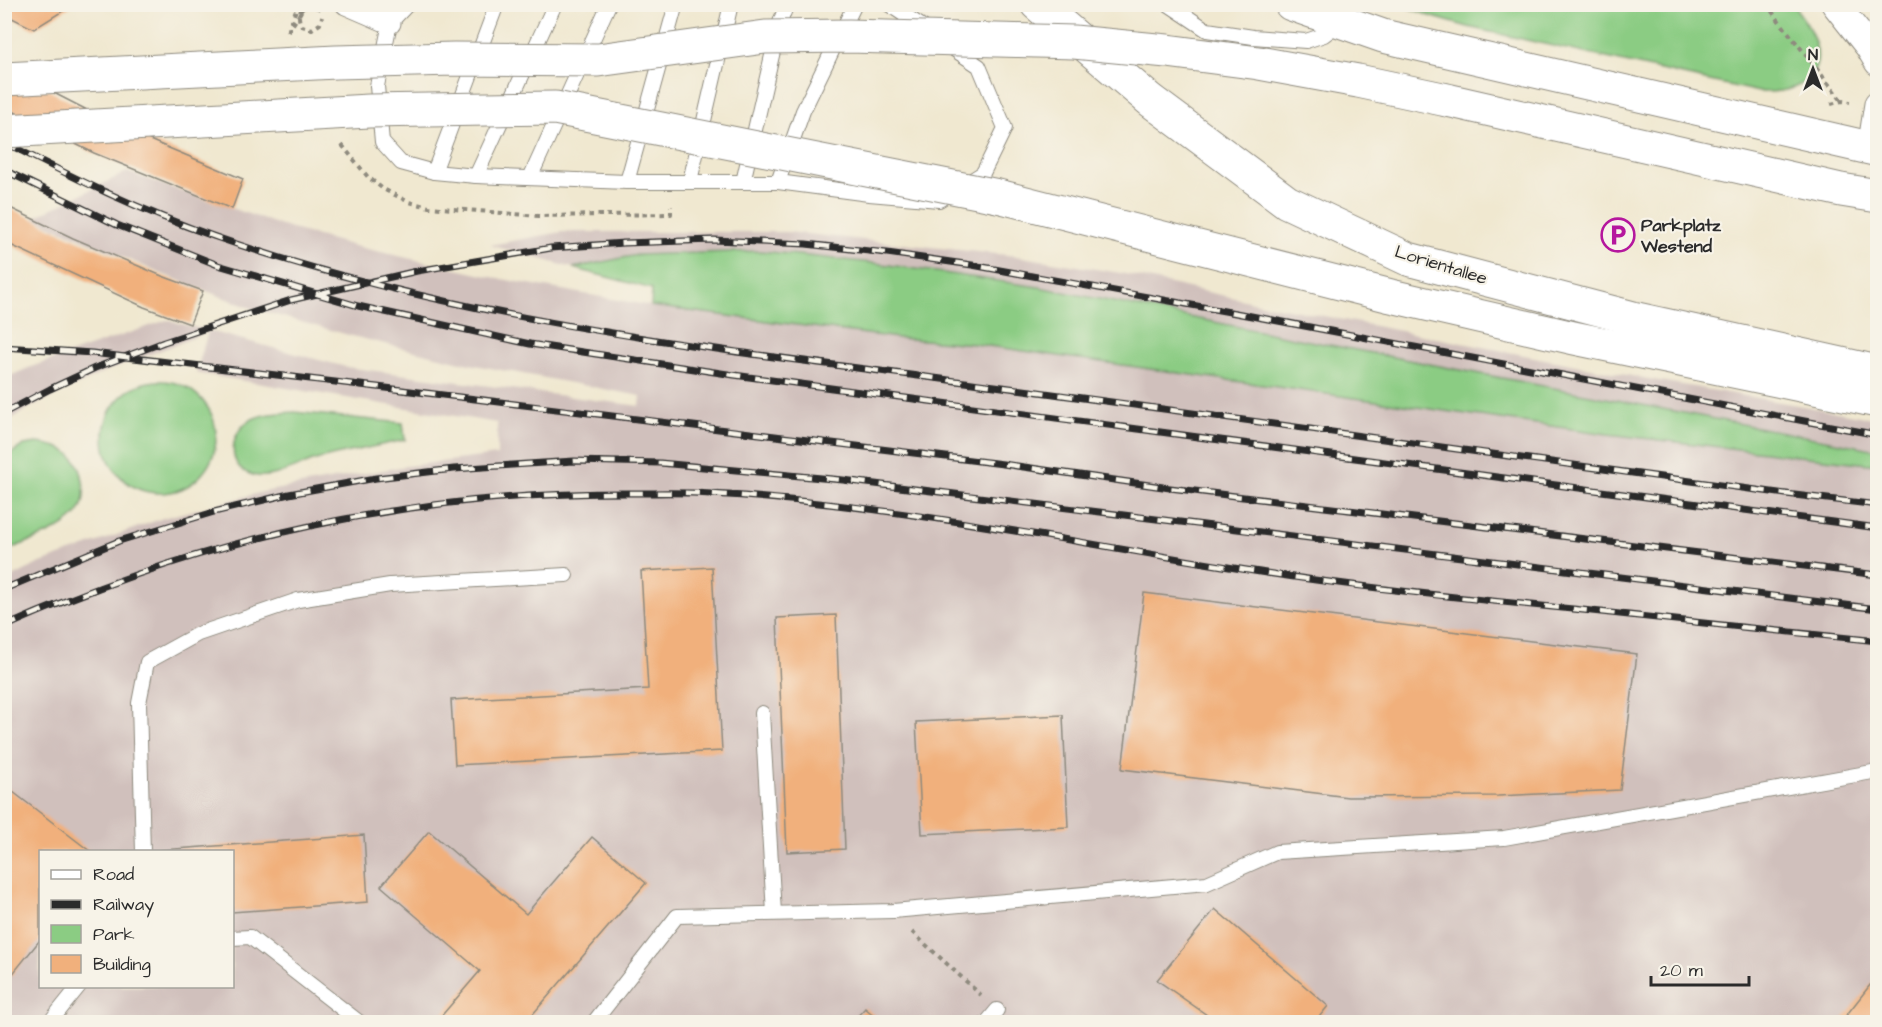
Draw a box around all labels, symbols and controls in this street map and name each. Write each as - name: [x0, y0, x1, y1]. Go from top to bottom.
- north arrow: [1783, 39, 1843, 99]
- text: N: [1808, 44, 1818, 66]
- place label: Parkplatz Westend: [1640, 213, 1722, 259]
- parking icon: Parkplatz Westend: [1600, 217, 1636, 253]
- street label: Lorientallee: [1392, 239, 1491, 291]
- legend: [39, 850, 234, 988]
- text: Road: [93, 862, 134, 887]
- text: Railway: [93, 892, 154, 918]
- text: Park: [93, 922, 135, 947]
- scale bar: [1651, 949, 1748, 987]
- text: Building: [93, 952, 151, 978]
- text: 20 m: [1660, 958, 1703, 983]

